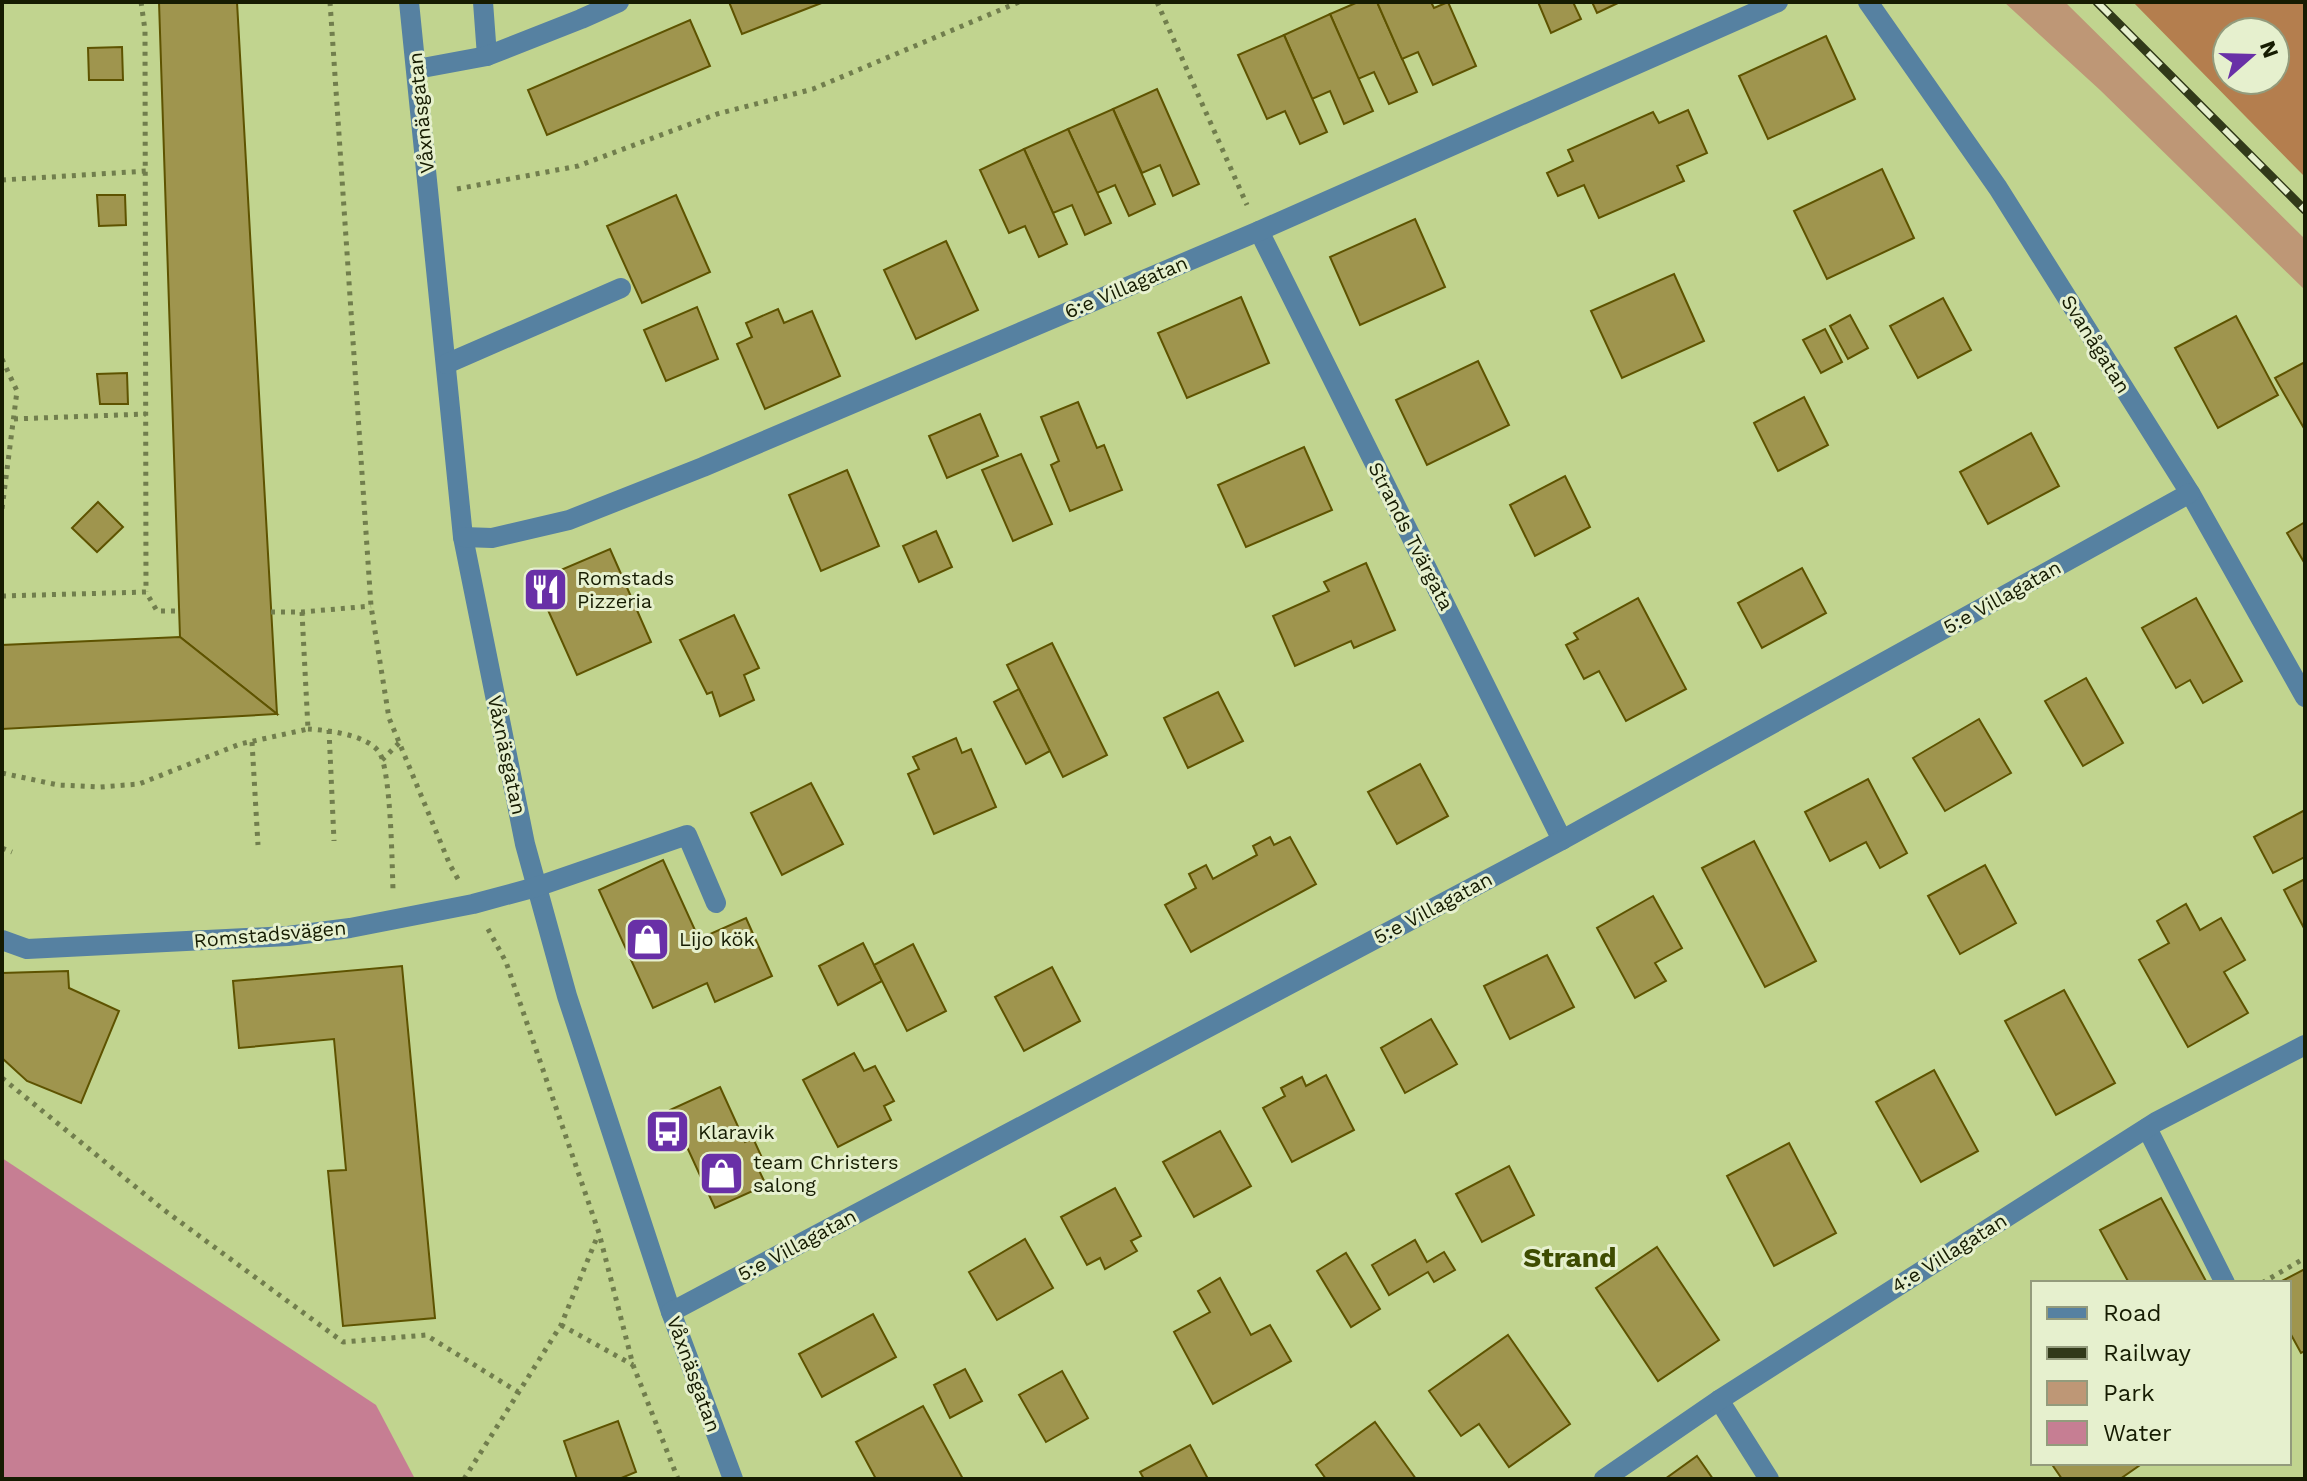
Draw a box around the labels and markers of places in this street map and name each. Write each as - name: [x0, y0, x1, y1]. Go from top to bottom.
- restaurant icon: Romstads Pizzeria: [522, 565, 570, 613]
- place label: Romstads Pizzeria: [577, 566, 674, 613]
- shop icon: Lijo kök: [624, 915, 672, 963]
- place label: Lijo kök: [679, 927, 755, 951]
- bus stop icon: Klaravik: [643, 1108, 691, 1156]
- place label: Klaravik: [698, 1120, 774, 1144]
- shop icon: team Christers salong: [698, 1149, 746, 1197]
- place label: team Christers salong: [753, 1150, 898, 1197]

